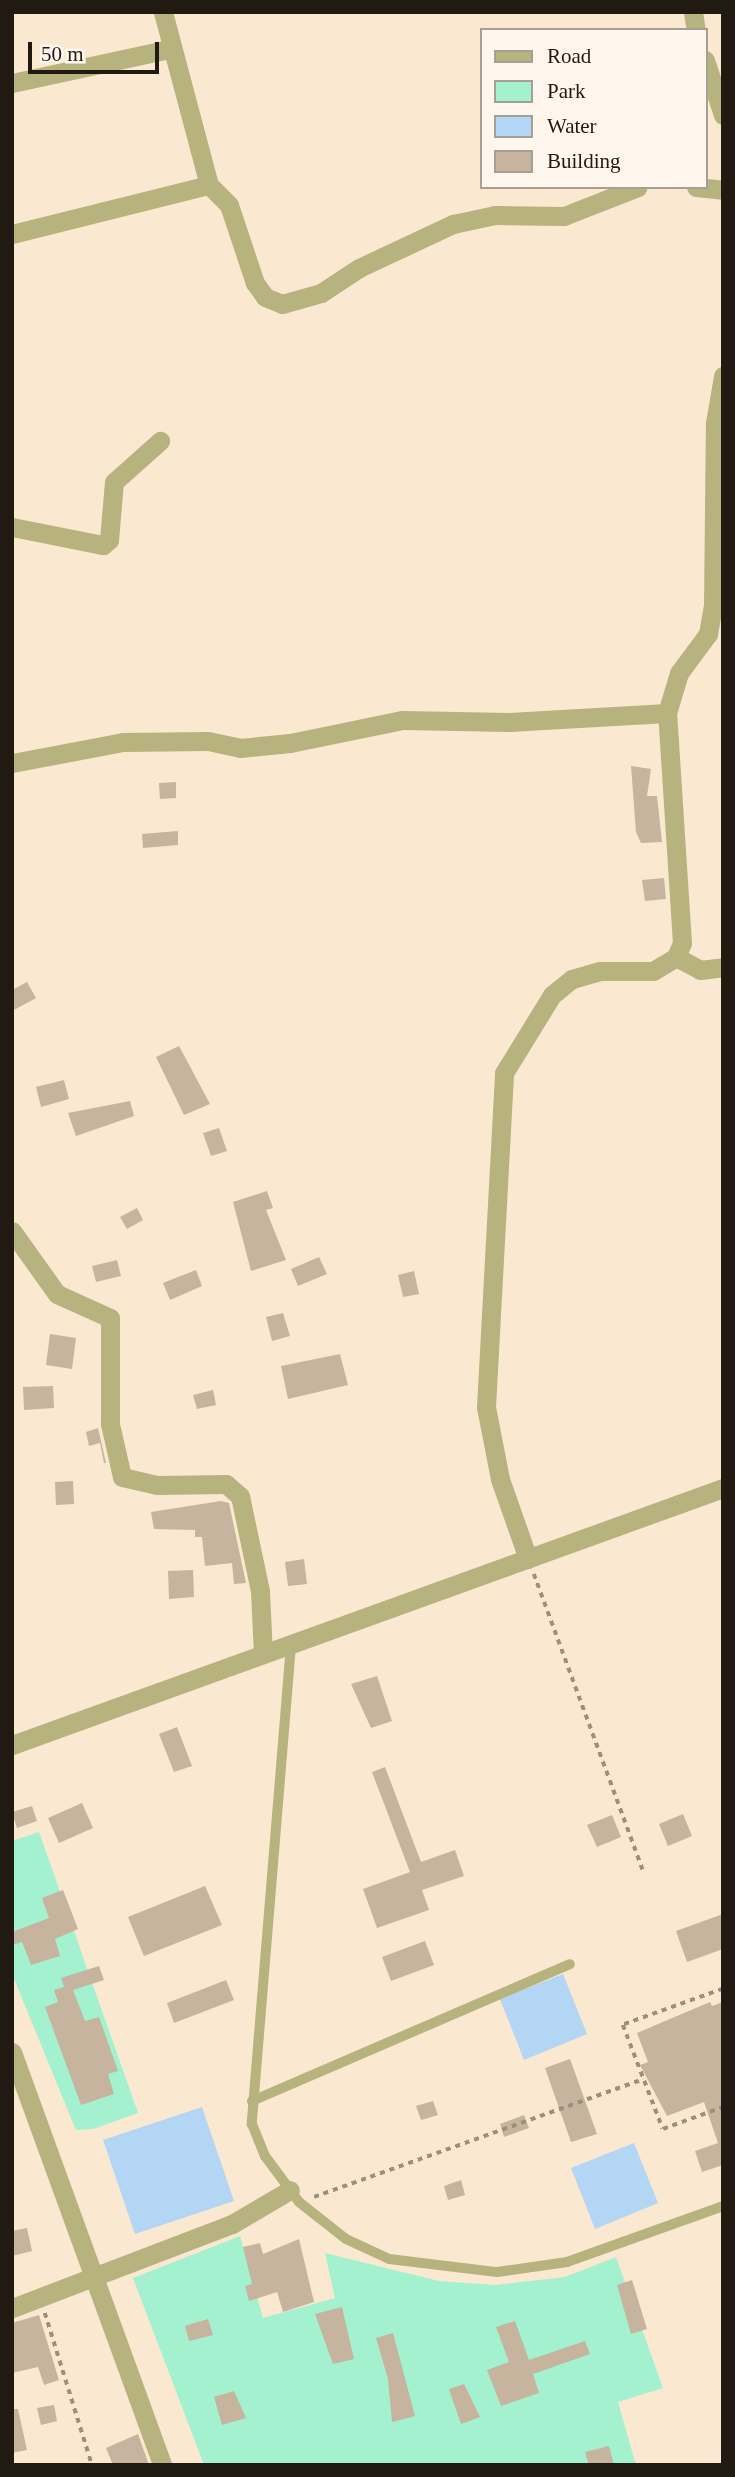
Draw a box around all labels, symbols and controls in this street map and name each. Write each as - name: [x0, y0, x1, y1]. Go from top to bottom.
- scale bar: [32, 28, 163, 72]
- legend: [480, 28, 707, 189]
- text: 50 m: [41, 42, 84, 66]
- text: Road: [547, 44, 591, 68]
- text: Park: [547, 79, 586, 103]
- text: Water: [547, 114, 597, 138]
- text: Building: [547, 149, 621, 173]

